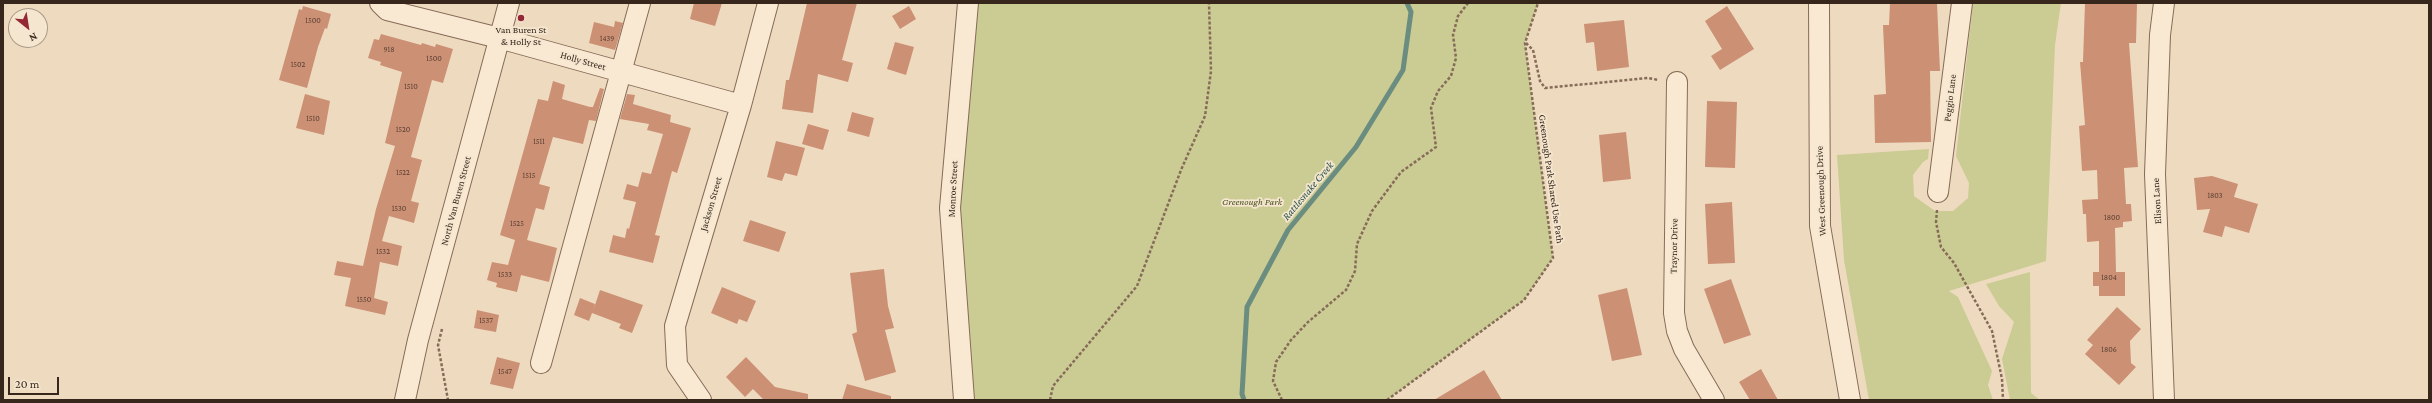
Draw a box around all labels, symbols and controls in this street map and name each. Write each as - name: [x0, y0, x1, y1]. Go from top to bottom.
- north arrow: [8, 8, 48, 48]
- marker: Van Buren St & Holly St: [516, 13, 526, 23]
- house number: 1500: [305, 16, 321, 26]
- place label: Van Buren St & Holly St: [496, 24, 546, 48]
- text: N: [27, 30, 40, 45]
- house number: 1439: [600, 34, 614, 44]
- house number: 918: [383, 45, 395, 55]
- street label: Holly Street: [559, 49, 607, 73]
- house number: 1500: [426, 54, 442, 64]
- house number: 1502: [291, 60, 305, 70]
- street label: Peggio Lane: [1941, 74, 1959, 122]
- house number: 1510: [404, 82, 418, 92]
- house number: 1510: [306, 114, 320, 124]
- street label: Greenough Park Shared Use Path: [1536, 114, 1566, 244]
- house number: 1520: [396, 125, 410, 135]
- house number: 1511: [533, 137, 545, 147]
- street label: West Greenough Drive: [1813, 146, 1829, 236]
- street label: North Van Buren Street: [438, 155, 474, 247]
- water label: Rattlesnake Creek: [1280, 159, 1336, 223]
- street label: Monroe Street: [946, 160, 960, 218]
- house number: 1522: [396, 168, 410, 178]
- house number: 1515: [523, 171, 535, 181]
- street label: Jackson Street: [698, 175, 724, 233]
- street label: Elison Lane: [2150, 178, 2164, 224]
- house number: 1803: [2207, 191, 2223, 201]
- park label: Greenough Park: [1222, 196, 1282, 208]
- house number: 1530: [392, 204, 406, 214]
- house number: 1800: [2104, 213, 2120, 223]
- street label: Traynor Drive: [1668, 218, 1680, 274]
- house number: 1525: [510, 219, 524, 229]
- house number: 1532: [376, 247, 390, 257]
- house number: 1533: [498, 270, 512, 280]
- house number: 1804: [2101, 273, 2117, 283]
- house number: 1550: [357, 295, 371, 305]
- house number: 1537: [479, 316, 493, 326]
- house number: 1806: [2101, 345, 2117, 355]
- house number: 1547: [498, 367, 512, 377]
- scale bar: [10, 369, 61, 395]
- text: 20 m: [15, 377, 39, 391]

